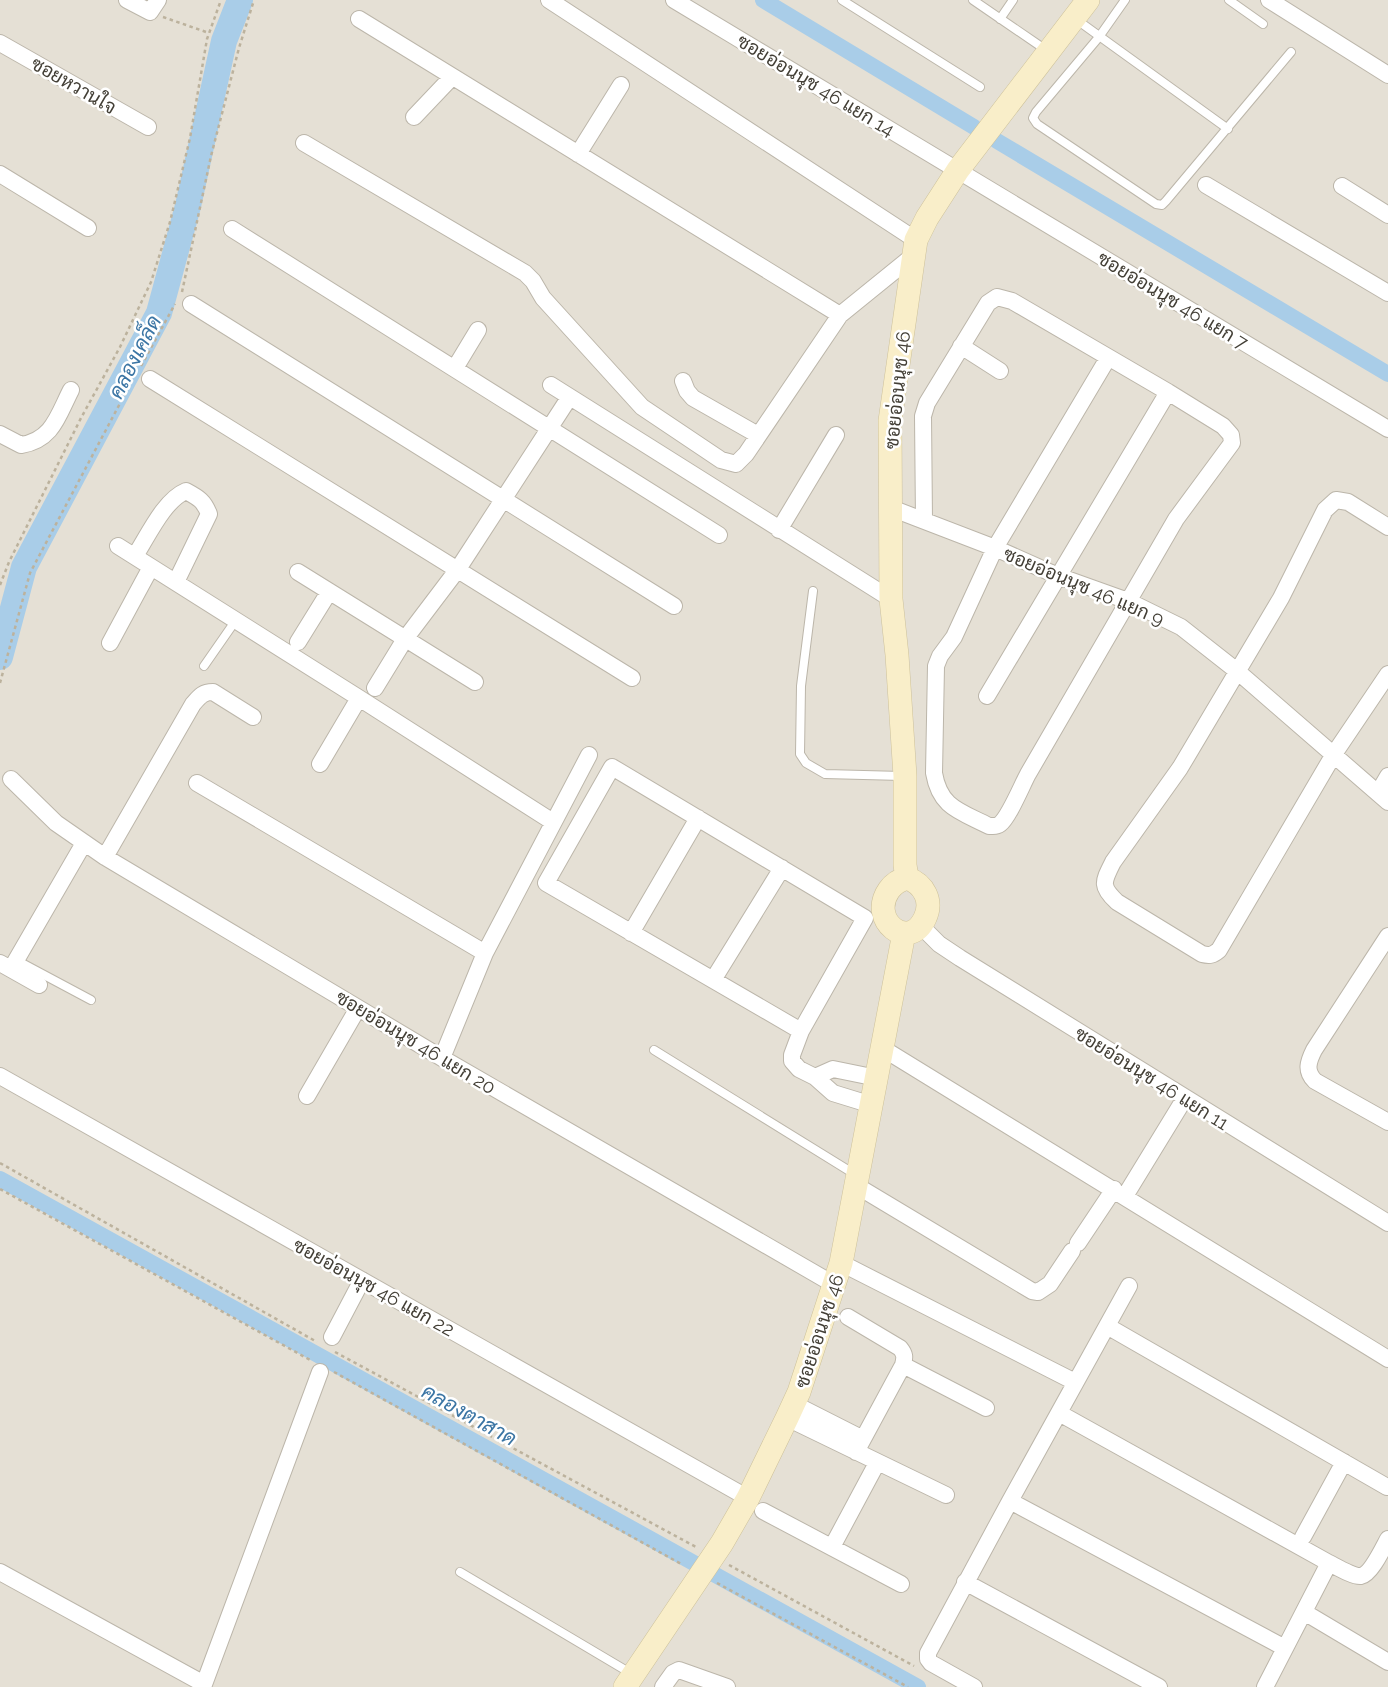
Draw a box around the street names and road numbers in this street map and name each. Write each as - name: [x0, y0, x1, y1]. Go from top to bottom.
- street label: ซอยอ่อนนุช 46 แยก 14: [732, 29, 899, 142]
- street label: ซอยหวานใจ: [28, 51, 121, 118]
- street label: ซอยอ่อนนุช 46 แยก 7: [1093, 247, 1252, 355]
- street label: ซอยอ่อนนุช 46: [880, 330, 916, 450]
- street label: ซอยอ่อนนุช 46 แยก 9: [1000, 542, 1167, 632]
- street label: ซอยอ่อนนุช 46 แยก 20: [331, 986, 500, 1100]
- street label: ซอยอ่อนนุช 46 แยก 11: [1070, 1022, 1233, 1136]
- street label: ซอยอ่อนนุช 46 แยก 22: [289, 1234, 458, 1342]
- street label: ซอยอ่อนนุช 46: [790, 1271, 850, 1391]

